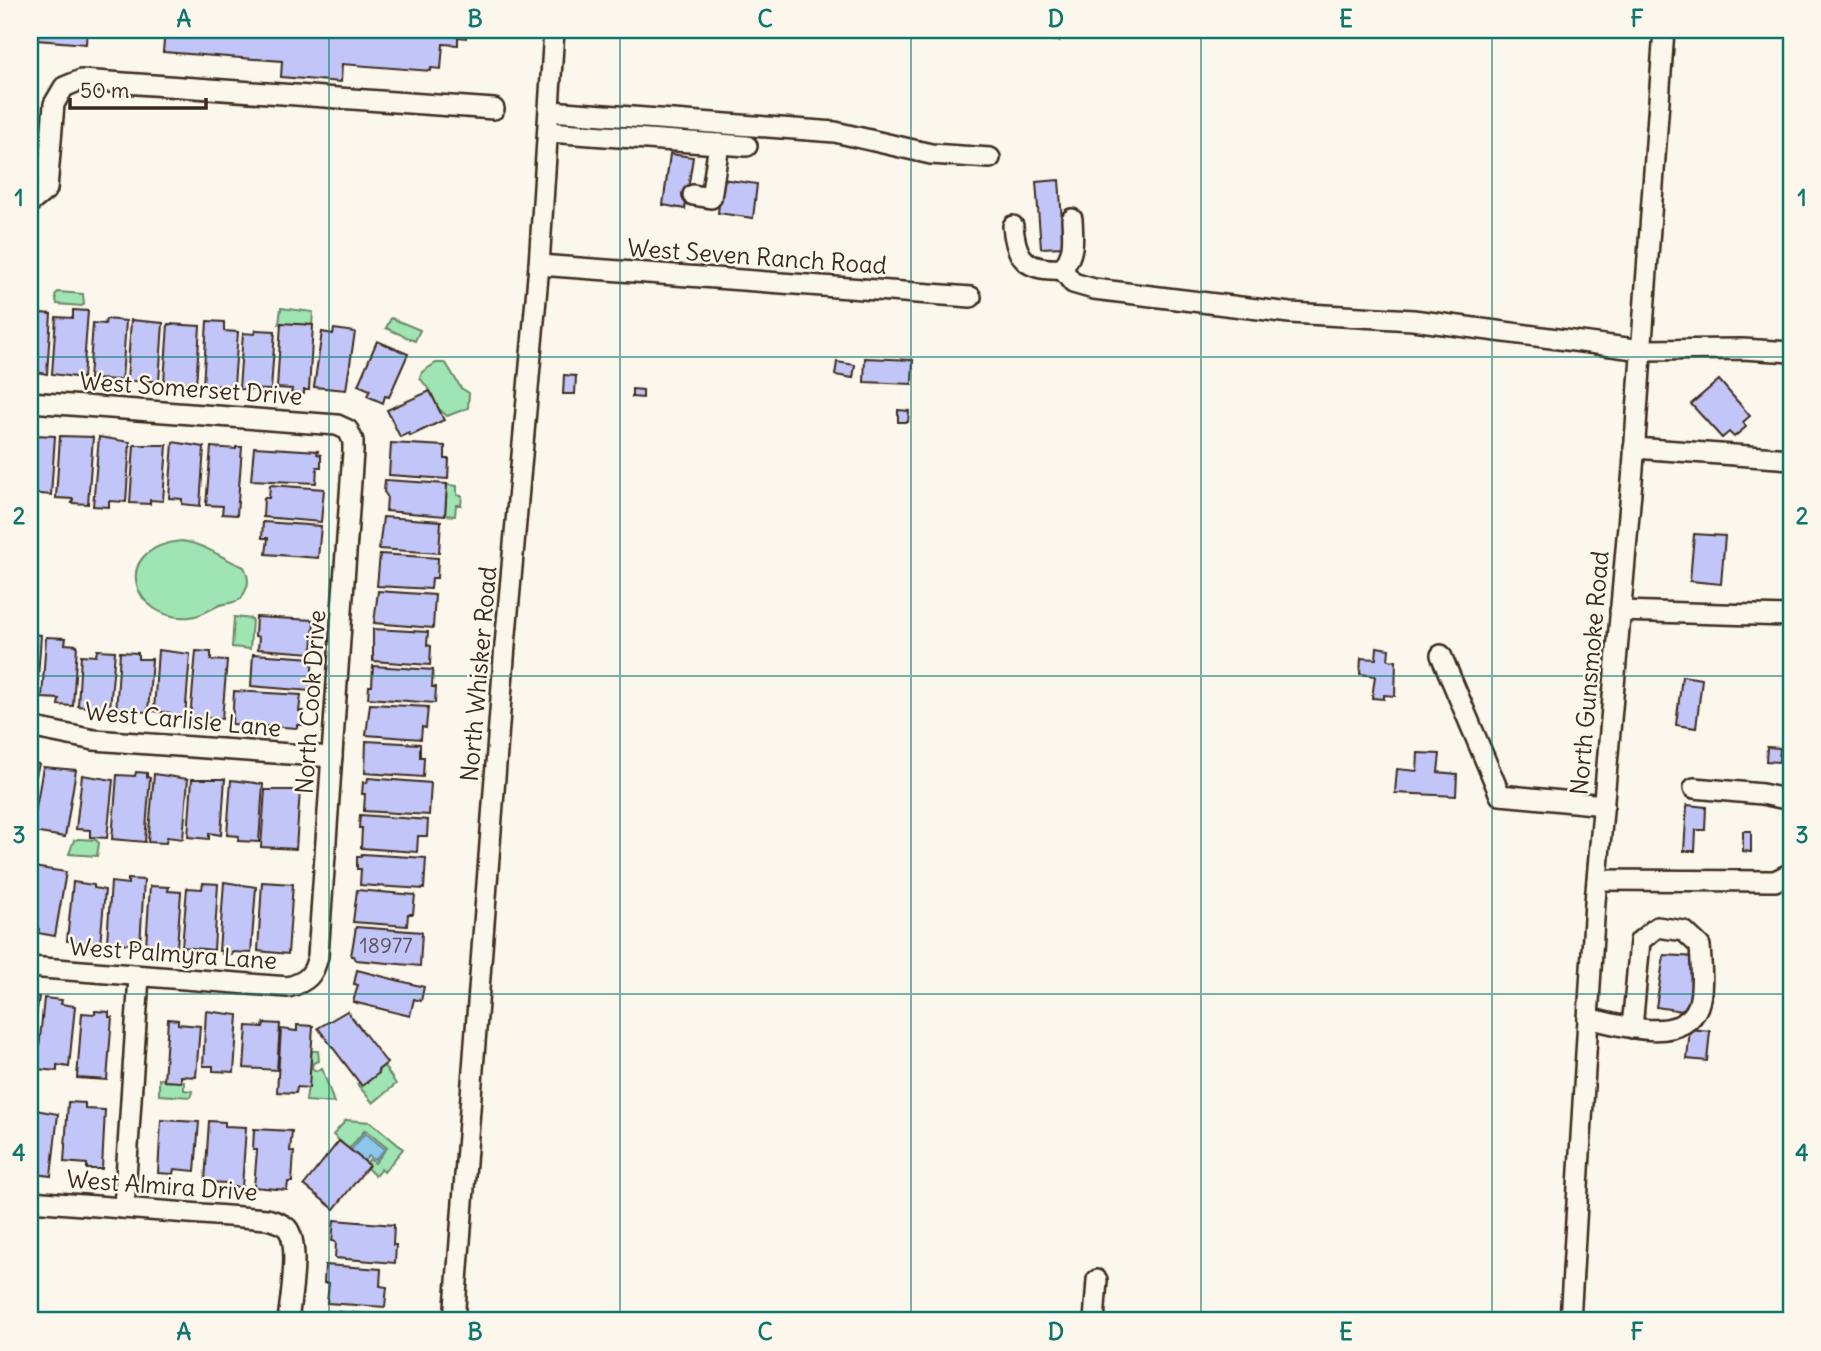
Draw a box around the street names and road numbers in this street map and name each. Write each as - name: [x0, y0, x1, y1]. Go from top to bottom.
- street label: West Seven Ranch Road: [626, 232, 888, 280]
- street label: West Somerset Drive: [78, 365, 304, 411]
- street label: North Gunsmoke Road: [1563, 550, 1615, 796]
- street label: North Whisker Road: [454, 565, 502, 783]
- street label: North Cook Drive: [289, 609, 331, 795]
- street label: West Carlisle Lane: [84, 695, 282, 743]
- street label: West Palmyra Lane: [68, 931, 278, 975]
- street label: West Almira Drive: [66, 1163, 259, 1207]

